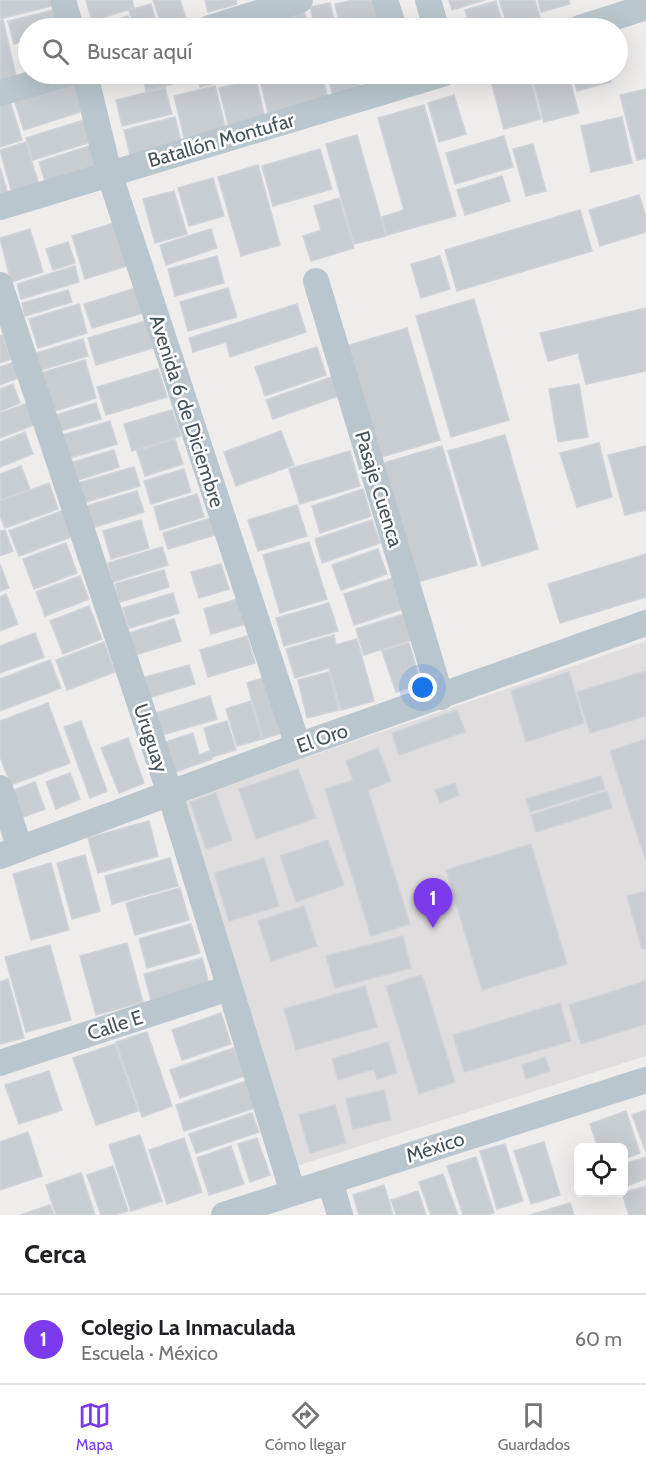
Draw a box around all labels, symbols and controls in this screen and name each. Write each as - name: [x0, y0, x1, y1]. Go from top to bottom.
- search box: [18, 18, 628, 84]
- icon: search: [39, 35, 72, 68]
- text: Buscar aquí: [87, 38, 192, 65]
- street label: Batallón Montufar: [145, 107, 298, 172]
- street label: Avenida 6 de Diciembre: [145, 312, 229, 510]
- street label: Pasaje Cuenca: [350, 428, 408, 550]
- your location: [408, 673, 437, 702]
- street label: Uruguay: [129, 701, 173, 775]
- street label: El Oro: [293, 718, 351, 758]
- pin: 1: [414, 878, 452, 928]
- street label: Calle E: [84, 1005, 146, 1045]
- street label: México: [403, 1126, 467, 1168]
- map controls: [574, 1143, 628, 1197]
- button: locate: [574, 1143, 628, 1197]
- text: Cerca: [24, 1238, 86, 1270]
- text: Colegio La Inmaculada: [81, 1314, 296, 1341]
- text: 1: [40, 1327, 47, 1351]
- text: 60 m: [575, 1327, 622, 1351]
- text: Escuela · México: [81, 1341, 218, 1365]
- tab: Mapa: [76, 1399, 113, 1454]
- tab: Cómo llegar: [265, 1399, 346, 1454]
- tab: Guardados: [498, 1399, 570, 1454]

